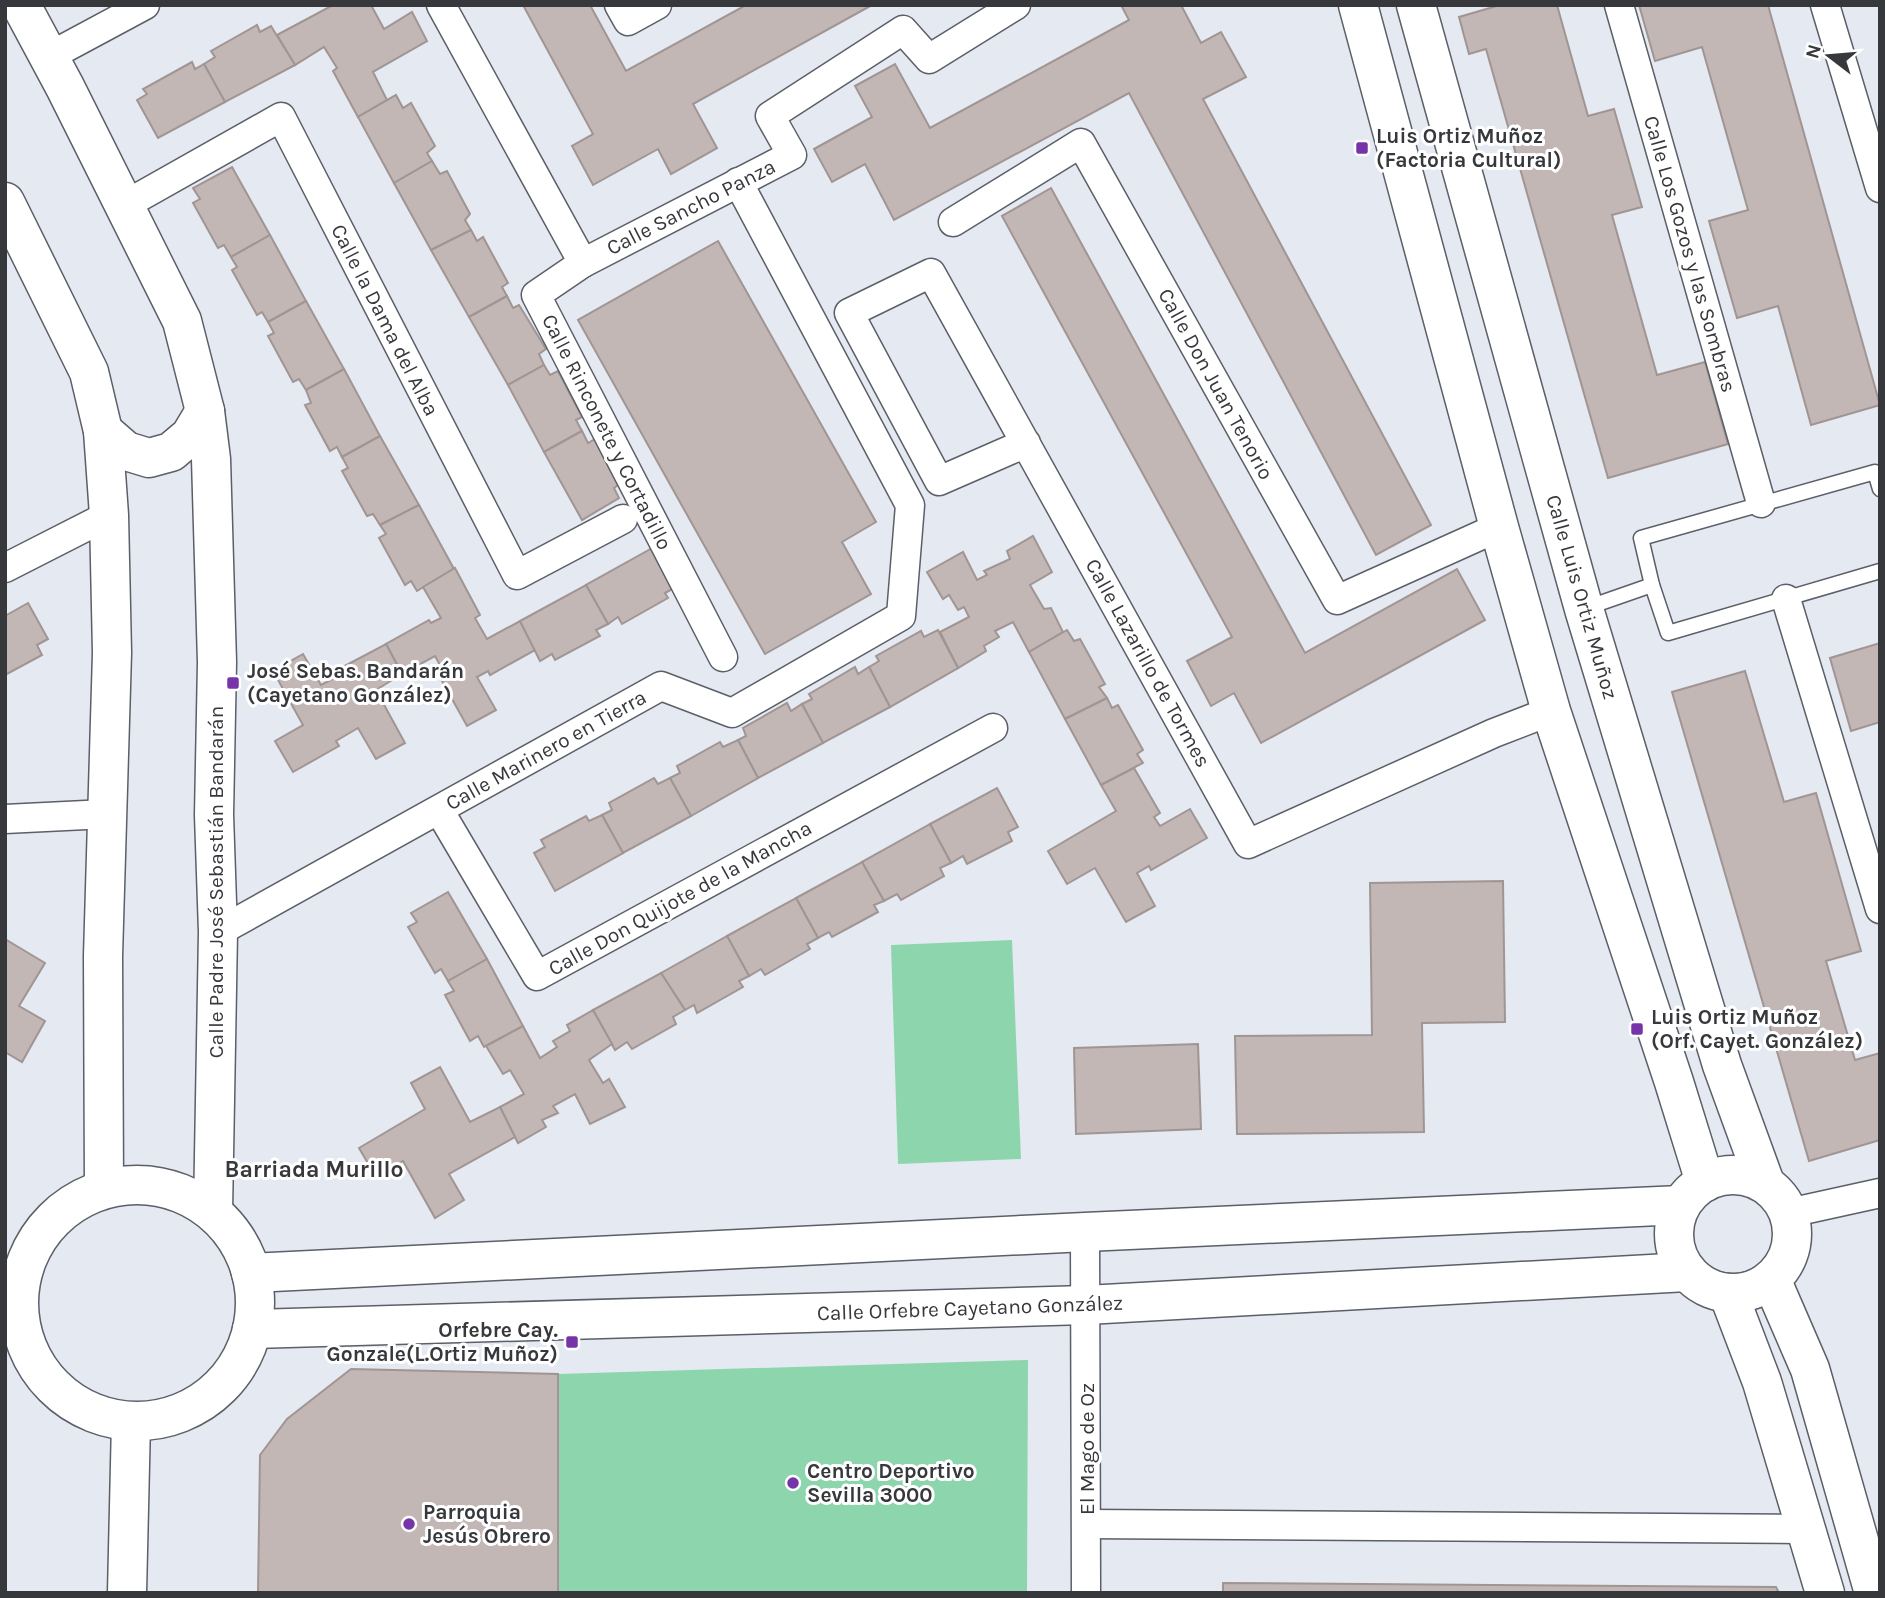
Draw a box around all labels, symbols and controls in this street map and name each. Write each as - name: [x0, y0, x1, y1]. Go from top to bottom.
- north arrow: [1794, 21, 1864, 91]
- text: N: [1801, 42, 1826, 61]
- street label: Calle Los Gozos y las Sombras: [1639, 113, 1741, 395]
- place label: Luis Ortiz Muñoz (Factoria Cultural): [1376, 124, 1561, 172]
- marker: Luis Ortiz Muñoz (Factoria Cultural): [1354, 140, 1370, 156]
- street label: Calle Sancho Panza: [603, 154, 779, 260]
- street label: Calle la Dama del Alba: [326, 220, 444, 420]
- street label: Calle Don Juan Tenorio: [1153, 284, 1279, 484]
- street label: Calle Rinconete y Cortadillo: [537, 310, 677, 554]
- street label: Calle Luis Ortiz Muñoz: [1541, 492, 1623, 702]
- street label: Calle Lazarillo de Tormes: [1081, 555, 1215, 771]
- place label: José Sebas. Bandarán (Cayetano González): [247, 659, 464, 707]
- marker: José Sebas. Bandarán (Cayetano González): [225, 675, 241, 691]
- street label: Calle Marinero en Tierra: [442, 685, 650, 815]
- street label: Calle Padre José Sebastián Bandarán: [204, 706, 228, 1058]
- street label: Calle Don Quijote de la Mancha: [544, 815, 816, 981]
- place label: Luis Ortiz Muñoz (Orf. Cayet. González): [1651, 1005, 1863, 1053]
- marker: Luis Ortiz Muñoz (Orf. Cayet. González): [1629, 1021, 1645, 1037]
- district label: Barriada Murillo: [225, 1156, 403, 1183]
- street label: Calle Orfebre Cayetano González: [817, 1291, 1123, 1325]
- place label: Orfebre Cay. Gonzale(L.Ortiz Muñoz): [327, 1318, 558, 1366]
- marker: Orfebre Cay. Gonzale(L.Ortiz Muñoz): [564, 1334, 580, 1350]
- street label: El Mago de Oz: [1075, 1383, 1099, 1515]
- place label: Centro Deportivo Sevilla 3000: [807, 1459, 975, 1507]
- marker: Centro Deportivo Sevilla 3000: [785, 1475, 801, 1491]
- place label: Parroquia Jesús Obrero: [423, 1500, 551, 1548]
- marker: Parroquia Jesús Obrero: [401, 1516, 417, 1532]

